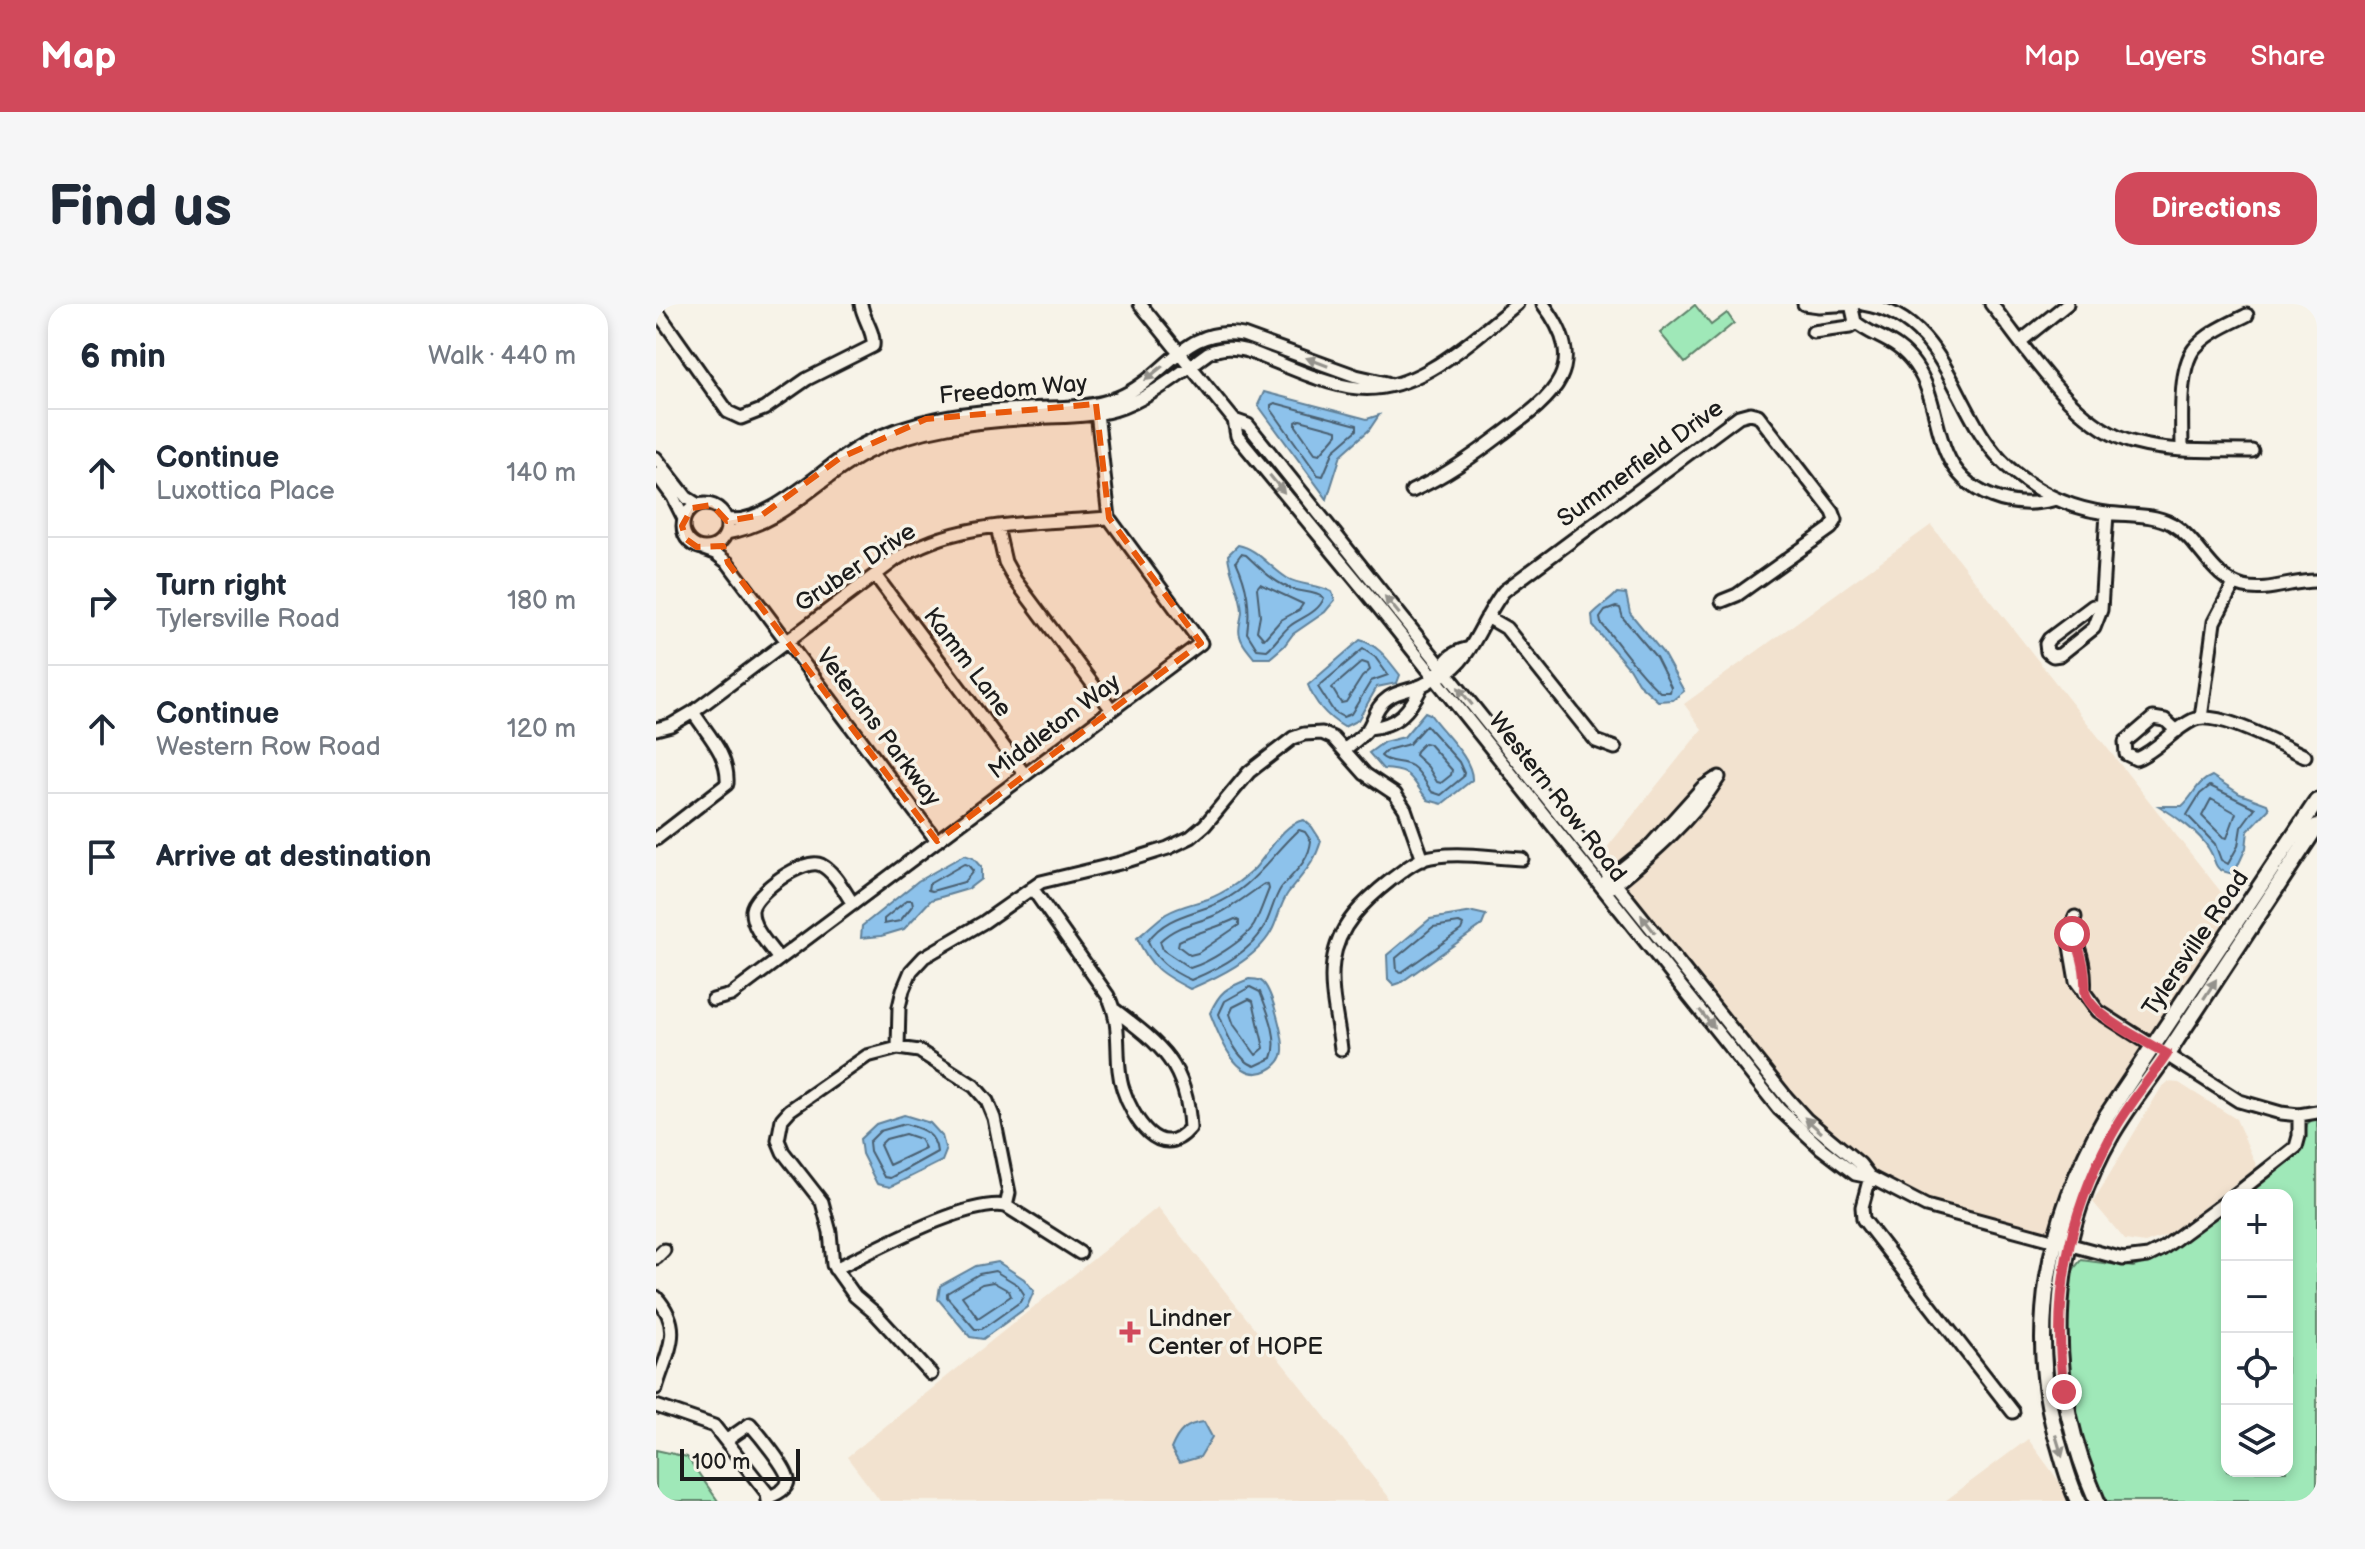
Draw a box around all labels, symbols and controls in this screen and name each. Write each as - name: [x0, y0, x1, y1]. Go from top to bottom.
- text: Map: [40, 34, 116, 79]
- text: Map: [2024, 40, 2080, 73]
- text: Layers: [2124, 40, 2207, 73]
- text: Share: [2251, 40, 2325, 73]
- button: Directions: [2115, 172, 2317, 245]
- text: Find us: [48, 175, 232, 242]
- text: 6 min: [80, 336, 166, 377]
- text: Walk · 440 m: [428, 341, 576, 372]
- one-way arrow: [1305, 355, 1329, 368]
- one-way arrow: [1143, 365, 1164, 382]
- street label: Freedom Way: [938, 369, 1089, 410]
- street label: Summerfield Drive: [1552, 393, 1729, 533]
- text: Continue: [156, 440, 279, 476]
- icon: ahead: [80, 451, 124, 495]
- text: 140 m: [506, 458, 576, 489]
- one-way arrow: [1268, 474, 1285, 494]
- text: Luxottica Place: [156, 476, 335, 507]
- street label: Gruber Drive: [789, 516, 921, 618]
- text: Turn right: [156, 568, 287, 604]
- icon: right: [80, 579, 124, 623]
- text: 180 m: [507, 586, 576, 617]
- one-way arrow: [1384, 595, 1400, 615]
- street label: Kamm Lane: [917, 602, 1018, 723]
- text: Tylersville Road: [156, 604, 340, 635]
- street label: Veterans Parkway: [810, 643, 948, 812]
- street label: Middleton Way: [983, 667, 1126, 785]
- one-way arrow: [1458, 686, 1474, 706]
- text: Continue: [156, 696, 279, 732]
- icon: ahead: [80, 707, 124, 751]
- street label: Western Row Road: [1482, 707, 1633, 888]
- text: 120 m: [507, 714, 576, 745]
- text: Western Row Road: [156, 732, 381, 763]
- icon: arrive: [80, 835, 124, 879]
- text: Arrive at destination: [156, 839, 432, 875]
- street label: Tylersville Road: [2136, 865, 2255, 1022]
- one-way arrow: [1640, 914, 1656, 934]
- route start: [2054, 916, 2090, 952]
- one-way arrow: [2202, 978, 2216, 1000]
- one-way arrow: [1698, 1009, 1714, 1029]
- one-way arrow: [1804, 1116, 1823, 1134]
- map controls: [2221, 1189, 2293, 1477]
- button: +: [2221, 1189, 2293, 1261]
- button: −: [2221, 1261, 2293, 1333]
- place label: Lindner Center of HOPE: [1148, 1304, 1323, 1361]
- marker: Lindner Center of HOPE: [1119, 1321, 1141, 1343]
- button: locate: [2221, 1333, 2293, 1405]
- route end: [2046, 1374, 2082, 1410]
- button: layers: [2221, 1405, 2293, 1477]
- one-way arrow: [2053, 1434, 2066, 1458]
- scale bar: [680, 1445, 800, 1481]
- text: 100 m: [692, 1449, 751, 1476]

